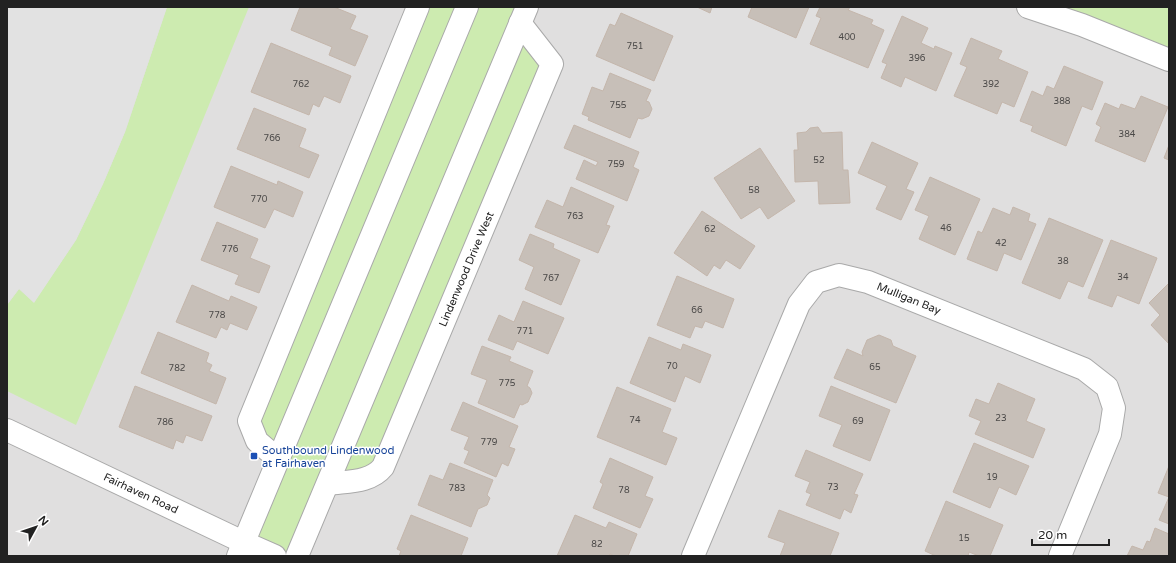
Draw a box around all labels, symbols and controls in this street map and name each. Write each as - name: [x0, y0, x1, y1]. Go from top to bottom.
- house number: 400: [839, 32, 856, 43]
- house number: 751: [627, 41, 643, 52]
- house number: 396: [909, 53, 926, 64]
- house number: 762: [293, 79, 309, 90]
- house number: 392: [983, 79, 999, 90]
- house number: 388: [1054, 96, 1071, 107]
- house number: 755: [610, 100, 627, 111]
- house number: 384: [1119, 129, 1136, 140]
- house number: 766: [264, 133, 281, 144]
- house number: 52: [813, 155, 825, 166]
- house number: 759: [608, 159, 625, 170]
- house number: 58: [748, 185, 760, 196]
- house number: 770: [251, 194, 268, 205]
- street label: Lindenwood Drive West: [436, 210, 497, 329]
- house number: 763: [567, 211, 583, 222]
- house number: 46: [940, 223, 952, 234]
- house number: 62: [704, 224, 716, 235]
- house number: 42: [995, 238, 1007, 249]
- house number: 776: [222, 244, 239, 255]
- house number: 38: [1057, 256, 1069, 267]
- house number: 34: [1117, 272, 1129, 283]
- house number: 767: [543, 273, 560, 284]
- street label: Mulligan Bay: [875, 280, 943, 317]
- house number: 66: [691, 305, 703, 316]
- house number: 778: [209, 310, 226, 321]
- house number: 771: [517, 326, 533, 337]
- house number: 70: [666, 361, 678, 372]
- house number: 65: [869, 362, 881, 373]
- house number: 782: [169, 363, 185, 374]
- house number: 775: [499, 378, 516, 389]
- house number: 23: [995, 413, 1007, 424]
- house number: 74: [629, 415, 641, 426]
- house number: 69: [852, 416, 864, 427]
- house number: 786: [157, 417, 174, 428]
- house number: 779: [481, 437, 498, 448]
- place label: Southbound Lindenwood at Fairhaven: [262, 444, 394, 470]
- marker: Southbound Lindenwood at Fairhaven: [249, 451, 259, 461]
- street label: Fairhaven Road: [101, 470, 180, 516]
- house number: 19: [986, 472, 998, 483]
- house number: 73: [827, 482, 839, 493]
- house number: 783: [449, 483, 465, 494]
- house number: 78: [618, 485, 630, 496]
- north arrow: [16, 507, 56, 547]
- text: N: [35, 513, 51, 528]
- scale bar: [1032, 521, 1109, 547]
- text: 20 m: [1038, 528, 1067, 542]
- house number: 15: [958, 533, 970, 544]
- house number: 82: [591, 539, 603, 550]

